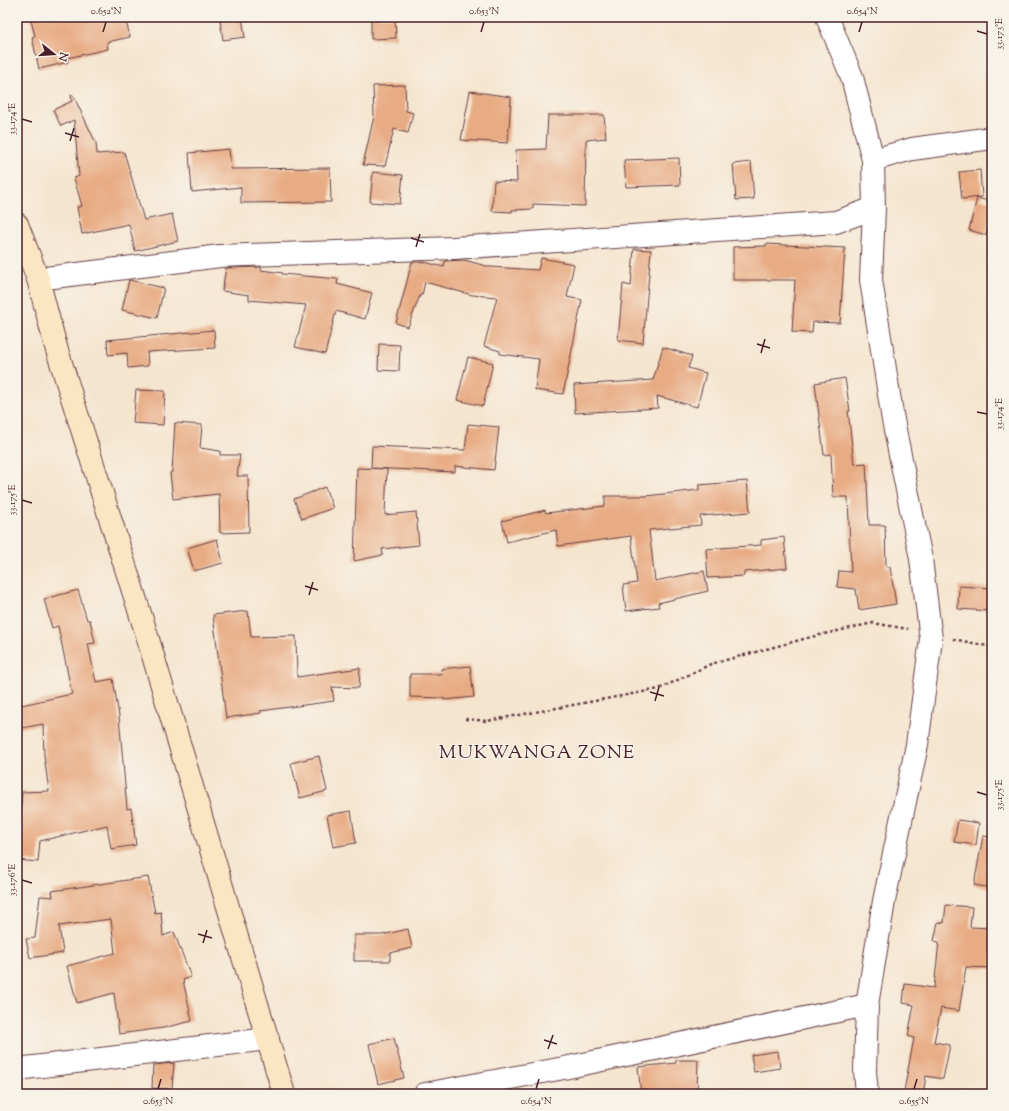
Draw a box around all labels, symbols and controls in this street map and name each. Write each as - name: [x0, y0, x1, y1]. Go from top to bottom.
- text: 0.652°N: [91, 4, 121, 19]
- text: 0.653°N: [469, 4, 499, 19]
- text: 0.654°N: [846, 4, 878, 19]
- text: 33.173°E: [992, 18, 1007, 50]
- north arrow: [34, 34, 74, 74]
- text: N: [54, 49, 72, 63]
- text: 33.174°E: [5, 103, 20, 135]
- text: 33.174°E: [992, 398, 1007, 430]
- text: 33.175°E: [5, 484, 20, 516]
- district label: MUKWANGA ZONE: [439, 740, 635, 767]
- text: 33.175°E: [992, 779, 1007, 811]
- text: 33.176°E: [5, 864, 20, 896]
- text: 0.653°N: [143, 1094, 173, 1109]
- text: 0.654°N: [520, 1094, 552, 1109]
- text: 0.655°N: [899, 1094, 929, 1109]

